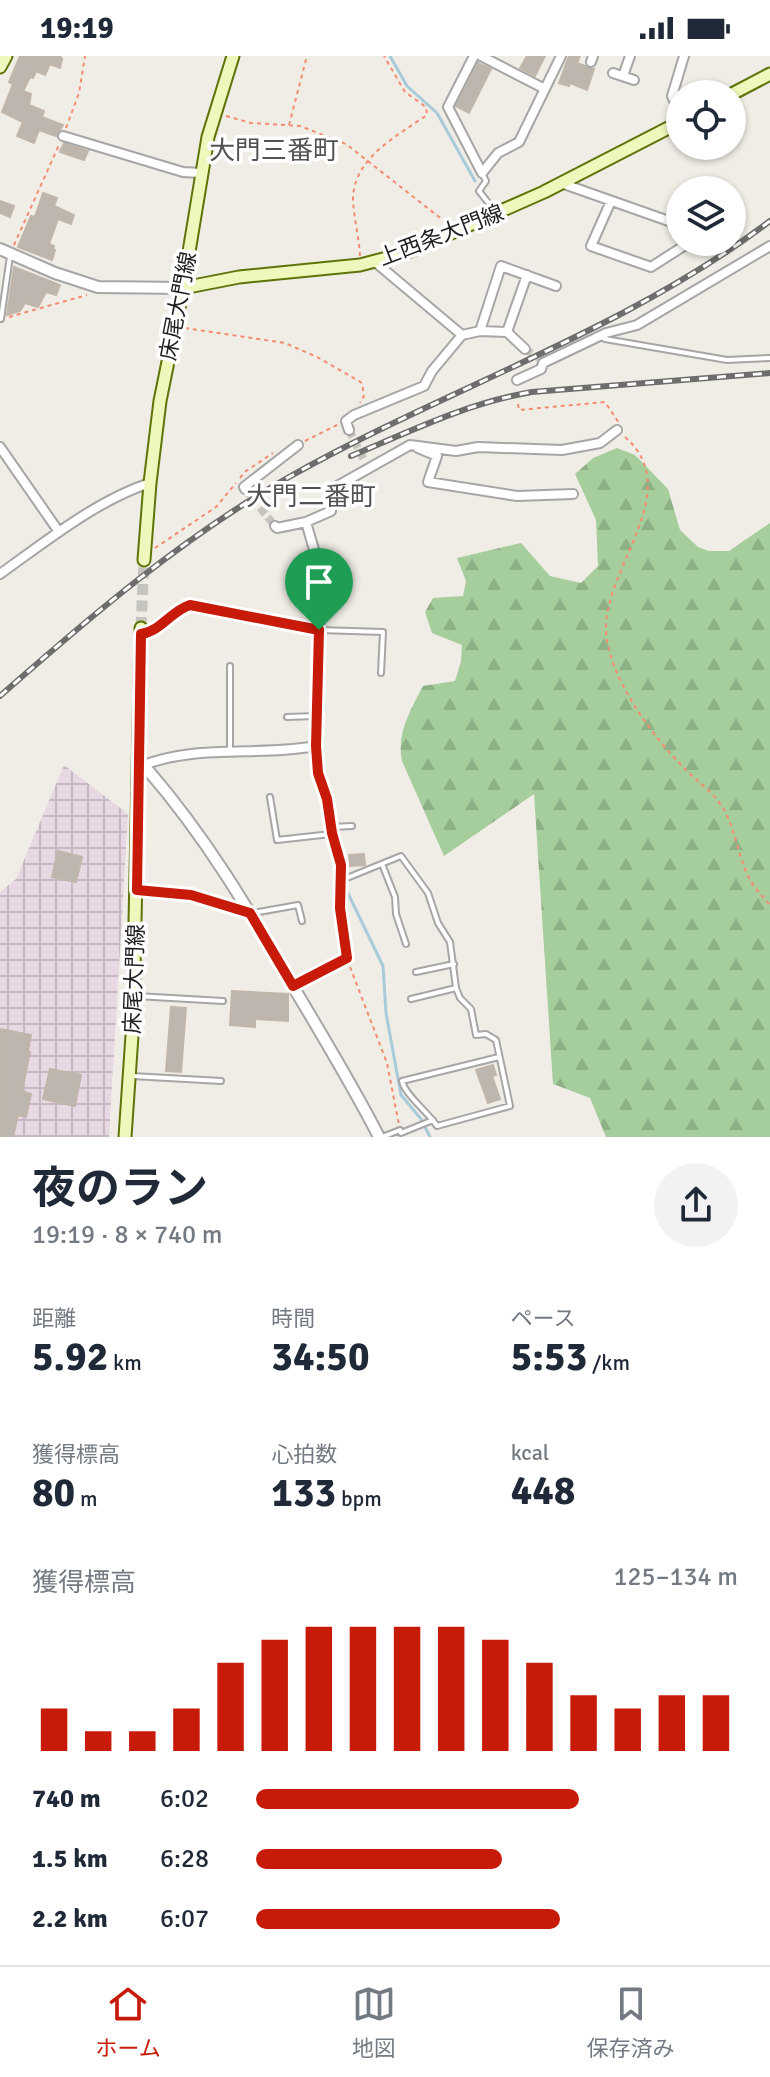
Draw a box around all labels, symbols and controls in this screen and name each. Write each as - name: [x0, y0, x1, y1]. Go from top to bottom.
- text: 19:19: [40, 10, 114, 47]
- map controls: [666, 80, 746, 256]
- button: locate: [666, 80, 746, 160]
- district label: 大門三番町: [209, 135, 339, 167]
- button: layers: [666, 176, 746, 256]
- street label: 上西条大門線: [375, 199, 507, 271]
- street label: 床尾大門線: [154, 249, 202, 363]
- district label: 大門二番町: [246, 481, 376, 513]
- pin: [285, 548, 353, 630]
- icon: arrive: [297, 560, 341, 604]
- street label: 床尾大門線: [119, 924, 149, 1034]
- text: 夜のラン: [32, 1162, 208, 1216]
- button: share: [654, 1163, 738, 1247]
- text: 19:19 · 8 × 740 m: [32, 1219, 223, 1251]
- text: 距離: [32, 1305, 76, 1332]
- text: 時間: [271, 1305, 315, 1332]
- text: ペース: [511, 1305, 576, 1332]
- text: 5.92: [32, 1332, 108, 1382]
- text: 34:50: [271, 1332, 370, 1382]
- text: 5:53: [511, 1332, 587, 1382]
- text: km: [108, 1349, 142, 1376]
- text: /km: [587, 1349, 630, 1376]
- text: kcal: [511, 1439, 549, 1466]
- text: 獲得標高: [32, 1441, 120, 1468]
- text: 心拍数: [271, 1441, 337, 1468]
- text: 448: [511, 1466, 575, 1516]
- text: 80: [32, 1468, 75, 1518]
- text: 133: [271, 1468, 336, 1518]
- text: m: [75, 1485, 98, 1512]
- text: bpm: [336, 1485, 382, 1512]
- text: 125–134 m: [614, 1561, 738, 1593]
- text: 獲得標高: [32, 1567, 136, 1599]
- text: 740 m: [32, 1783, 101, 1815]
- text: 6:02: [160, 1783, 209, 1815]
- text: 1.5 km: [32, 1843, 108, 1875]
- text: 6:28: [160, 1843, 209, 1875]
- text: 2.2 km: [32, 1903, 108, 1935]
- text: 6:07: [160, 1903, 209, 1935]
- tab: ホーム: [95, 1982, 161, 2062]
- tab: 地図: [352, 1982, 396, 2062]
- tab: 保存済み: [587, 1982, 675, 2062]

